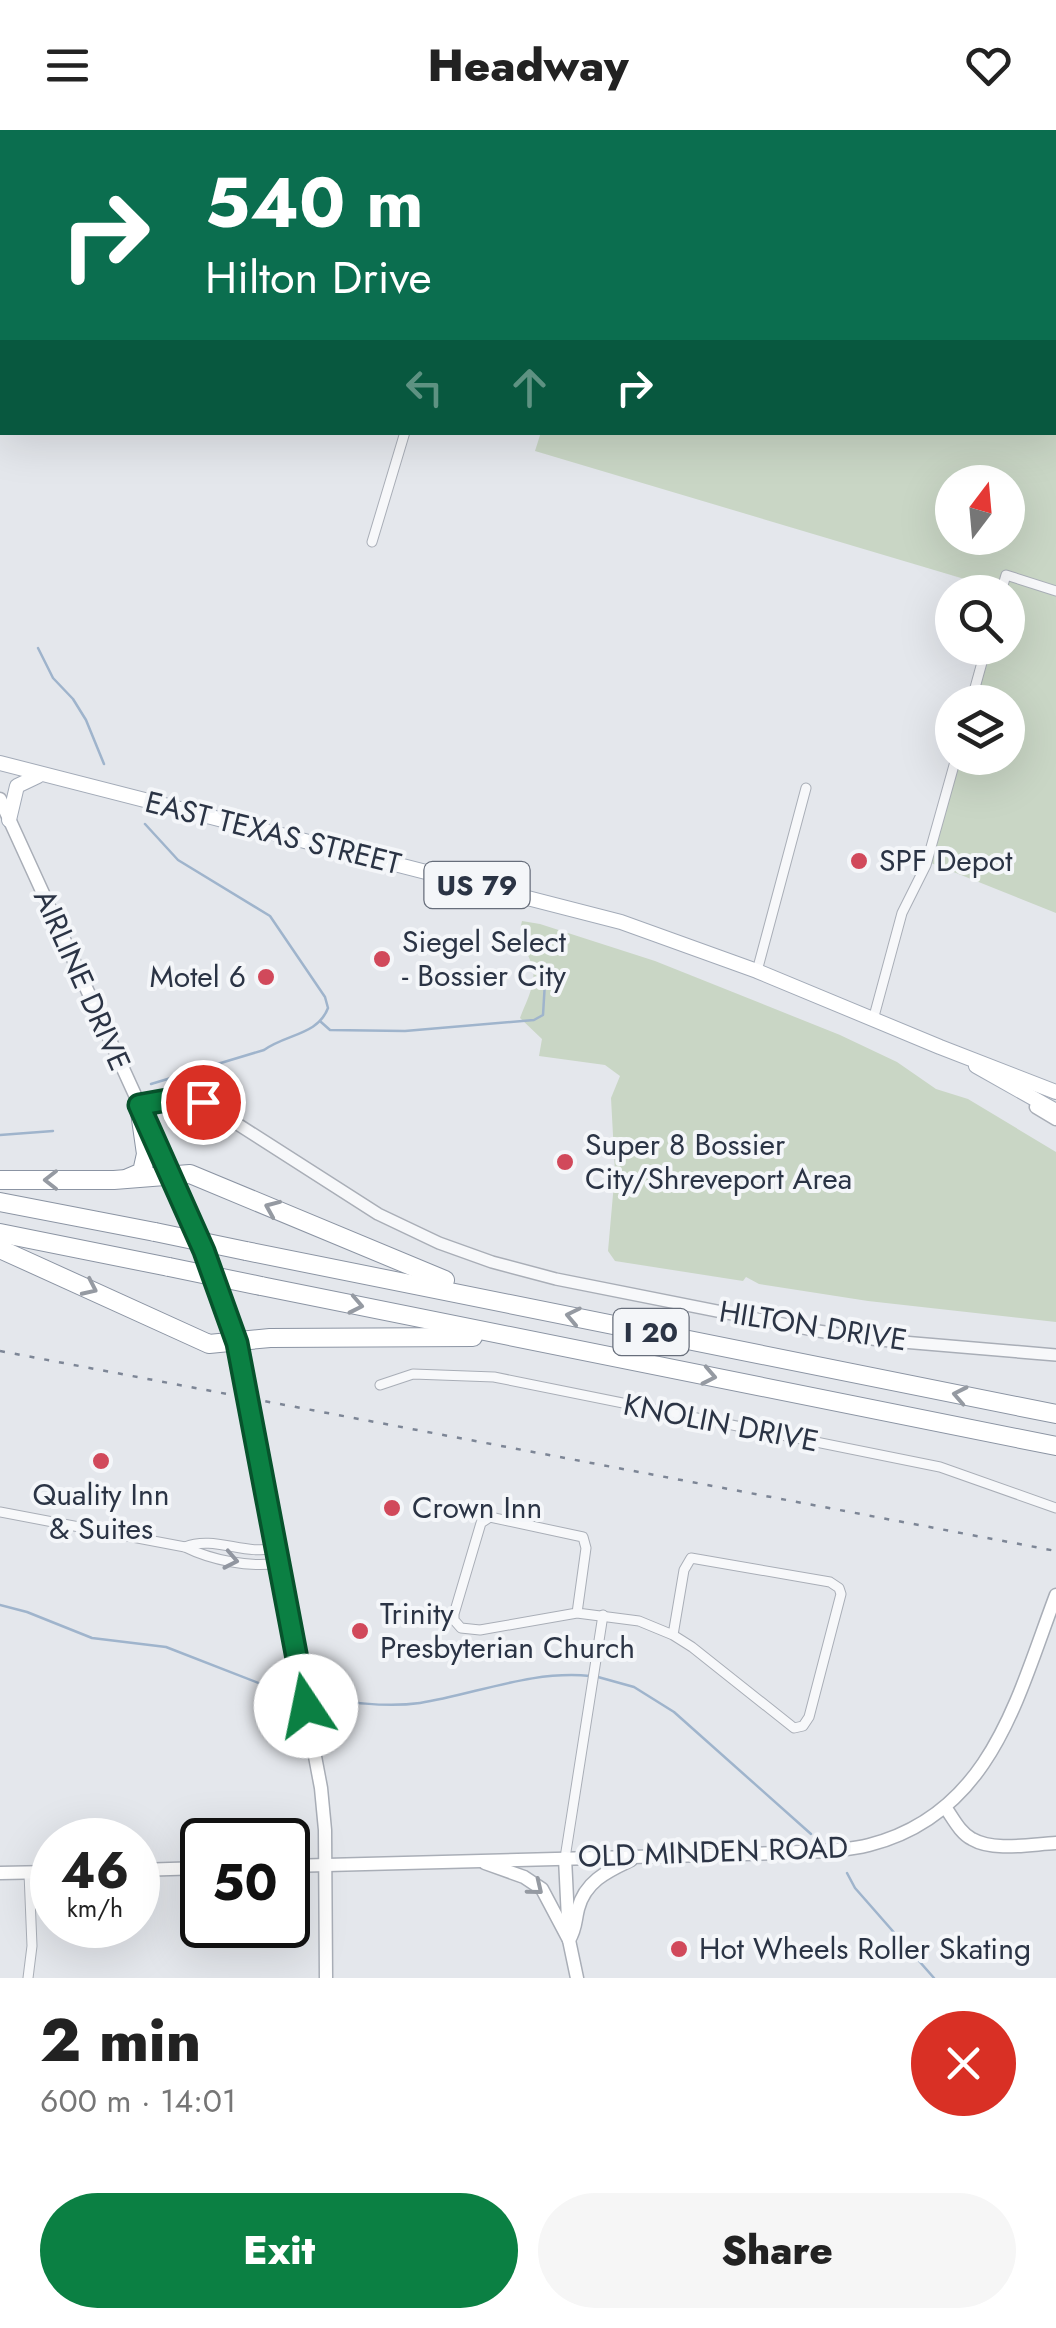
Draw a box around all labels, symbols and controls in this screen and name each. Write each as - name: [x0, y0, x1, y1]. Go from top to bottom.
- text: Headway: [427, 33, 629, 98]
- icon: menu: [40, 38, 95, 93]
- icon: heart: [961, 38, 1016, 93]
- text: 540 m: [205, 152, 424, 253]
- icon: right: [40, 170, 170, 300]
- text: Hilton Drive: [205, 245, 432, 310]
- icon: left: [397, 360, 452, 415]
- icon: ahead: [502, 360, 557, 415]
- icon: right: [607, 360, 662, 415]
- north arrow: [935, 465, 1025, 555]
- map controls: [935, 465, 1025, 775]
- button: search: [935, 575, 1025, 665]
- button: layers: [935, 685, 1025, 775]
- street label: EAST TEXAS STREET: [141, 780, 406, 885]
- place label: SPF Depot: [879, 839, 1013, 882]
- marker: SPF Depot: [848, 850, 870, 872]
- road number: US 79: [424, 862, 530, 908]
- street label: AIRLINE DRIVE: [23, 882, 142, 1077]
- place label: Siegel Select - Bossier City: [402, 920, 567, 997]
- marker: Siegel Select - Bossier City: [371, 948, 393, 970]
- place label: Motel 6: [149, 955, 246, 998]
- marker: Motel 6: [255, 966, 277, 988]
- pin: [161, 1060, 246, 1145]
- icon: arrive: [176, 1075, 231, 1130]
- place label: Super 8 Bossier City/Shreveport Area: [585, 1123, 852, 1200]
- marker: Super 8 Bossier City/Shreveport Area: [554, 1151, 576, 1173]
- one-way arrow: [42, 1169, 58, 1191]
- one-way arrow: [264, 1200, 282, 1220]
- one-way arrow: [79, 1275, 97, 1295]
- street label: HILTON DRIVE: [716, 1289, 910, 1362]
- one-way arrow: [347, 1294, 364, 1315]
- one-way arrow: [565, 1307, 582, 1328]
- road number: I 20: [614, 1309, 688, 1355]
- one-way arrow: [700, 1365, 717, 1386]
- street label: KNOLIN DRIVE: [620, 1383, 822, 1462]
- one-way arrow: [952, 1385, 969, 1406]
- marker: Quality Inn & Suites: [90, 1450, 112, 1472]
- place label: Quality Inn & Suites: [33, 1473, 169, 1550]
- place label: Crown Inn: [412, 1486, 542, 1529]
- marker: Crown Inn: [381, 1497, 403, 1519]
- one-way arrow: [223, 1549, 239, 1570]
- place label: Trinity Presbyterian Church: [380, 1592, 635, 1669]
- marker: Trinity Presbyterian Church: [349, 1620, 371, 1642]
- position arrow: [254, 1654, 358, 1758]
- speed limit sign: 50: [180, 1818, 310, 1948]
- street label: OLD MINDEN ROAD: [577, 1825, 849, 1878]
- text: 46: [61, 1834, 129, 1907]
- one-way arrow: [525, 1876, 543, 1893]
- text: km/h: [67, 1890, 123, 1926]
- place label: Hot Wheels Roller Skating: [699, 1927, 1031, 1970]
- marker: Hot Wheels Roller Skating: [668, 1938, 690, 1960]
- text: 2 min: [40, 1997, 201, 2084]
- button: close: [911, 2011, 1016, 2116]
- text: 600 m · 14:01: [40, 2078, 236, 2124]
- button: Exit: [40, 2193, 518, 2308]
- button: Share: [538, 2193, 1016, 2308]

